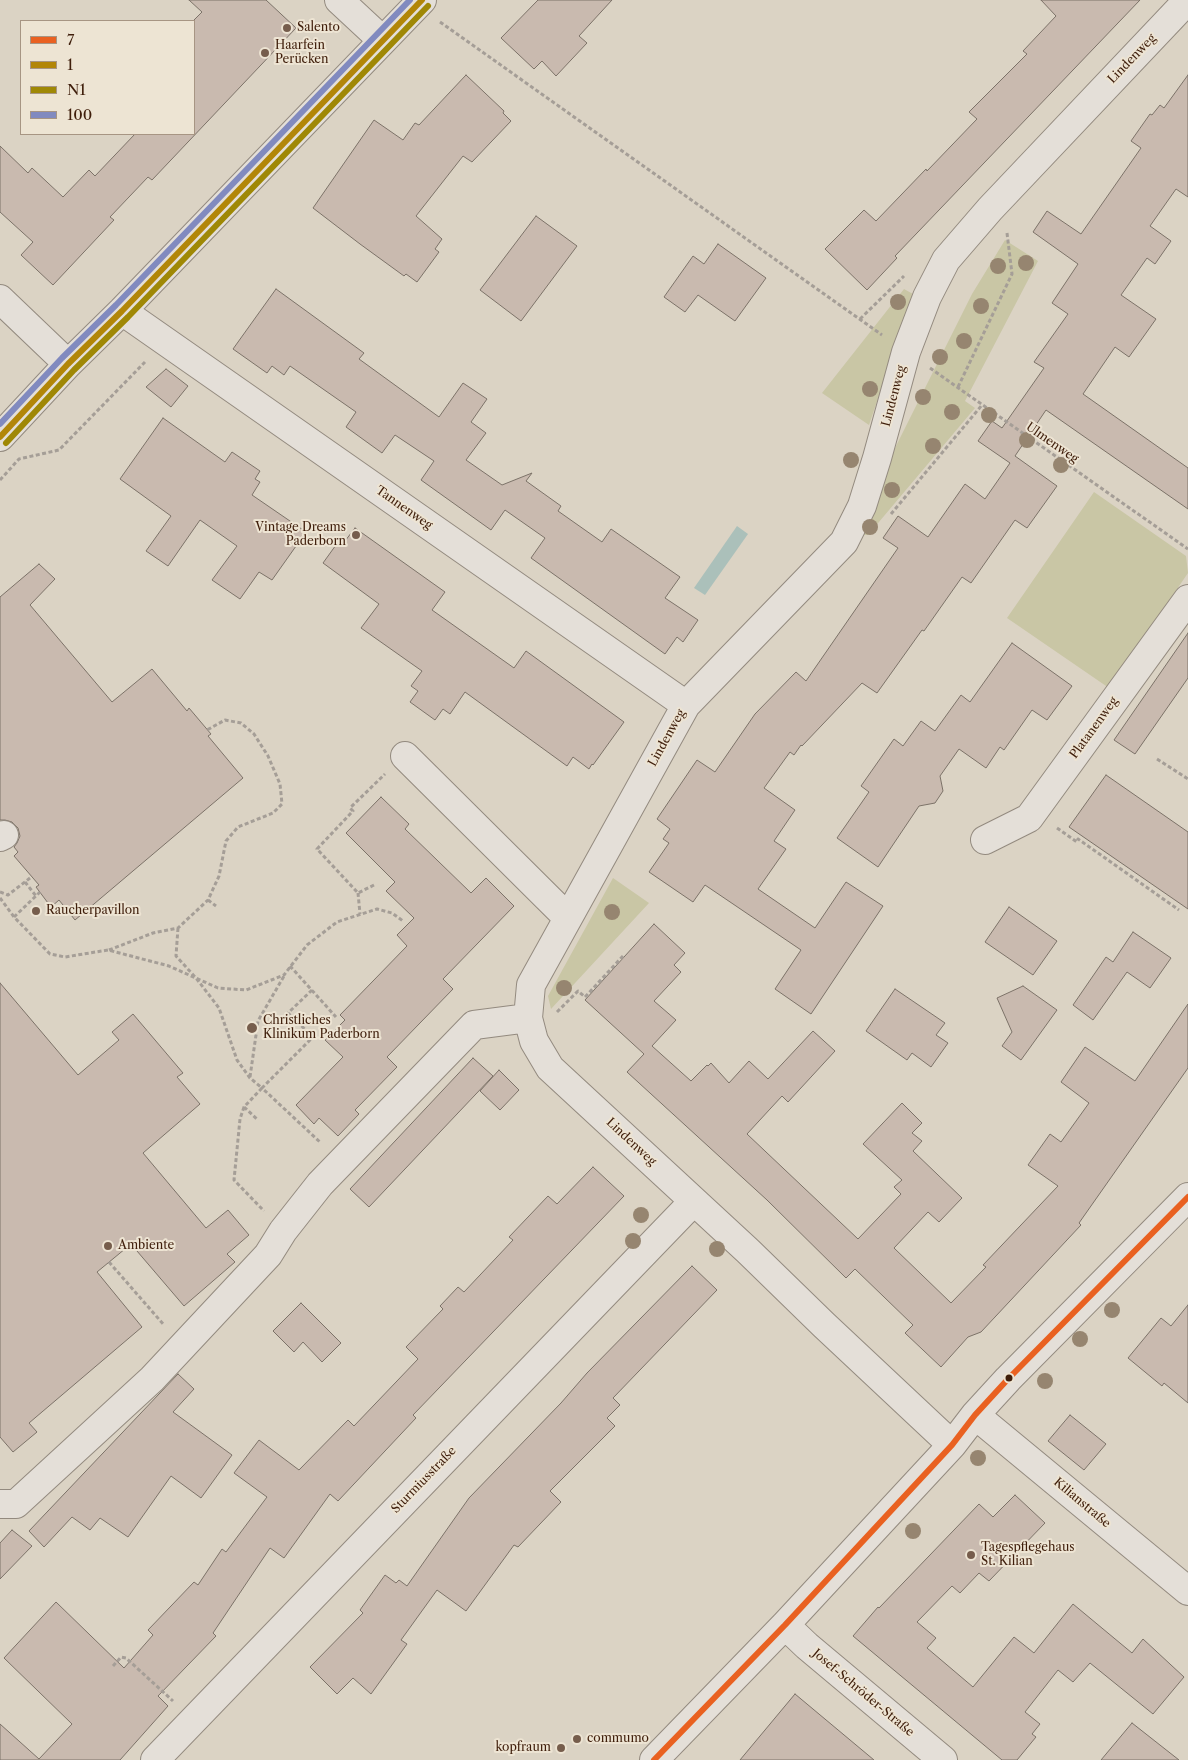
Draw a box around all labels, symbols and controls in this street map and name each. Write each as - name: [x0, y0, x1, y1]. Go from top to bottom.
- legend: [20, 20, 195, 135]
- place label: Salento: [297, 21, 340, 35]
- marker: Salento: [281, 22, 293, 34]
- text: 7: [67, 30, 74, 49]
- street label: Lindenweg: [1105, 31, 1159, 87]
- place label: Haarfein Perücken: [275, 39, 329, 67]
- marker: Haarfein Perücken: [259, 47, 271, 59]
- text: 1: [67, 55, 73, 74]
- text: N1: [67, 80, 86, 99]
- text: 100: [67, 105, 92, 124]
- street label: Lindenweg: [879, 364, 909, 428]
- street label: Ulmenweg: [1023, 420, 1081, 466]
- street label: Tannenweg: [373, 483, 435, 533]
- place label: Vintage Dreams Paderborn: [255, 521, 346, 549]
- marker: Vintage Dreams Paderborn: [350, 529, 362, 541]
- street label: Platanenweg: [1067, 694, 1121, 762]
- street label: Lindenweg: [645, 707, 689, 769]
- place label: Raucherpavillon: [46, 904, 140, 918]
- marker: Raucherpavillon: [30, 905, 42, 917]
- place label: Christliches Klinikum Paderborn: [263, 1014, 380, 1042]
- marker: Christliches Klinikum Paderborn: [245, 1021, 259, 1035]
- street label: Lindenweg: [603, 1115, 659, 1169]
- place label: Ambiente: [118, 1239, 174, 1253]
- marker: Ambiente: [102, 1240, 114, 1252]
- unlabelled marker: [1004, 1373, 1014, 1383]
- street label: Sturmiusstraße: [389, 1444, 459, 1516]
- street label: Kilianstraße: [1051, 1475, 1113, 1531]
- place label: Tagespflegehaus St. Kilian: [981, 1541, 1075, 1569]
- marker: Tagespflegehaus St. Kilian: [965, 1549, 977, 1561]
- street label: Josef-Schröder-Straße: [809, 1646, 917, 1740]
- place label: commumo: [587, 1732, 649, 1746]
- marker: commumo: [571, 1733, 583, 1745]
- place label: kopfraum: [496, 1741, 551, 1755]
- marker: kopfraum: [555, 1742, 567, 1754]

